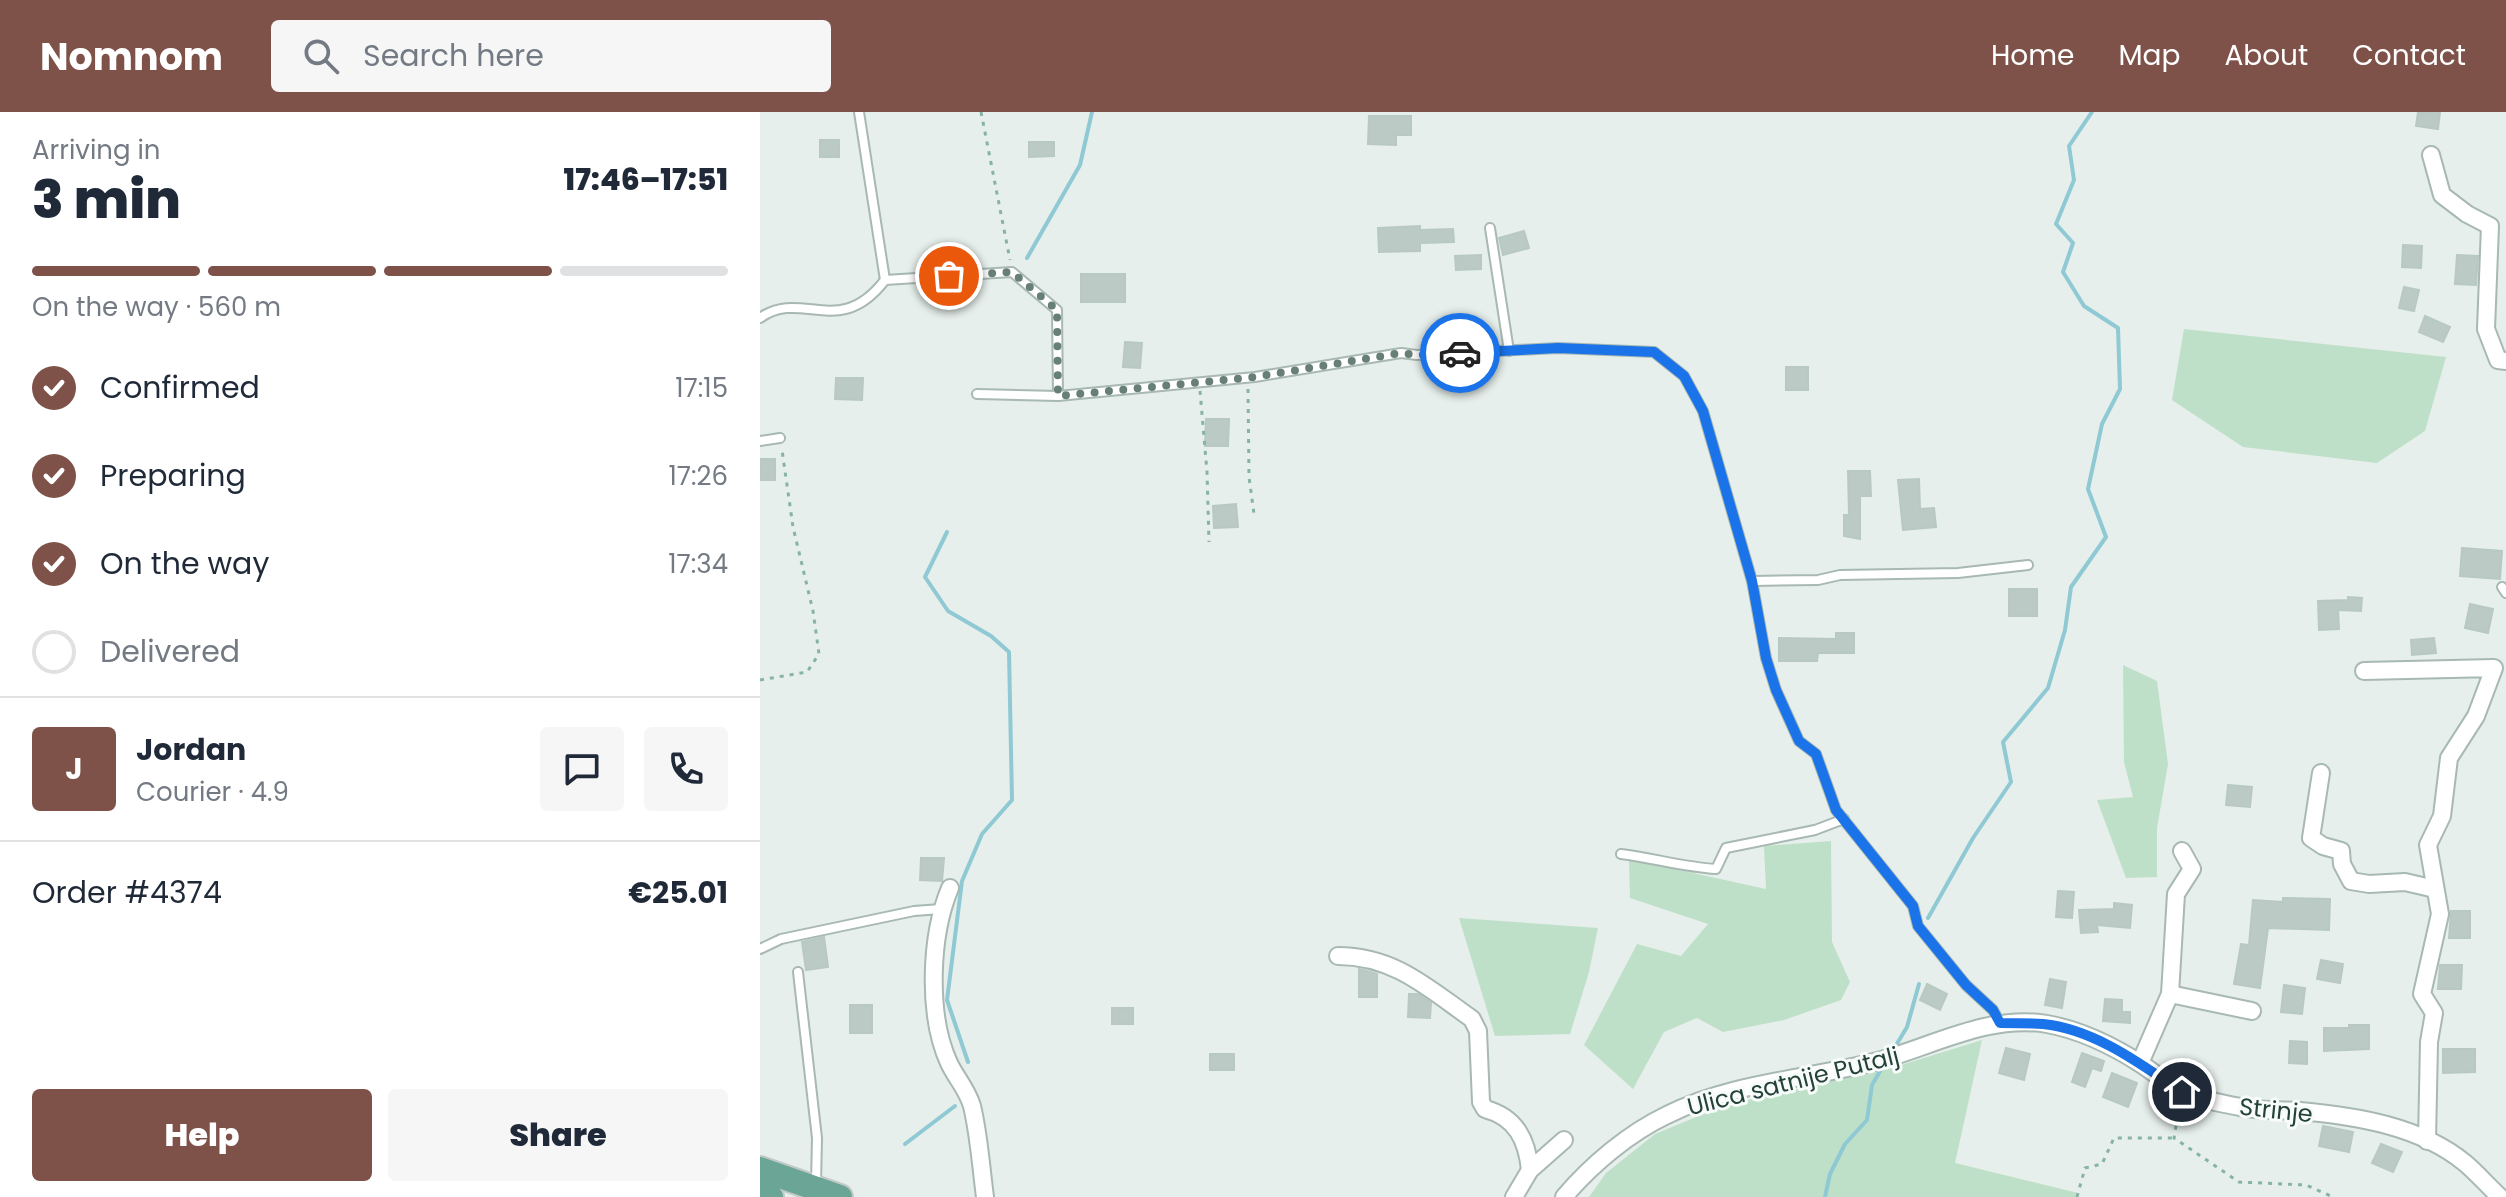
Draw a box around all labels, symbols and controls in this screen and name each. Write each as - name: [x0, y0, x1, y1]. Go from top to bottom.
- search box: [271, 20, 831, 92]
- text: Nomnom: [40, 30, 223, 83]
- icon: search: [299, 34, 343, 78]
- text: Search here: [363, 34, 544, 77]
- text: Home: [1991, 36, 2074, 75]
- text: Map: [2118, 36, 2180, 75]
- text: About: [2224, 36, 2308, 75]
- text: Contact: [2352, 36, 2466, 75]
- text: Arriving in: [32, 132, 161, 168]
- text: 17:46–17:51: [564, 158, 728, 201]
- text: 3 min: [32, 163, 181, 236]
- pin: [915, 242, 983, 310]
- icon: bag: [927, 254, 971, 298]
- text: On the way · 560 m: [32, 289, 281, 325]
- courier: [1420, 313, 1500, 393]
- icon: car: [1438, 331, 1482, 375]
- icon: check: [32, 366, 76, 410]
- text: Confirmed: [100, 366, 260, 409]
- text: 17:15: [675, 370, 728, 406]
- icon: check: [32, 454, 76, 498]
- text: Preparing: [100, 454, 246, 497]
- text: 17:26: [668, 458, 728, 494]
- icon: check: [32, 542, 76, 586]
- text: On the way: [100, 542, 269, 585]
- text: 17:34: [668, 546, 728, 582]
- text: Delivered: [100, 630, 240, 673]
- button: chat: [540, 727, 624, 811]
- button: phone: [644, 727, 728, 811]
- text: Jordan: [136, 728, 246, 771]
- text: J: [65, 747, 83, 790]
- text: Courier · 4.9: [136, 774, 289, 810]
- text: Order #4374: [32, 871, 222, 914]
- text: €25.01: [628, 871, 728, 914]
- street label: Ulica satnije Putalj: [1684, 1039, 1902, 1123]
- pin: [2148, 1058, 2216, 1126]
- icon: home: [2160, 1070, 2204, 1114]
- button: Help: [32, 1089, 372, 1181]
- button: Share: [388, 1089, 728, 1181]
- street label: Strinje: [2238, 1090, 2314, 1130]

